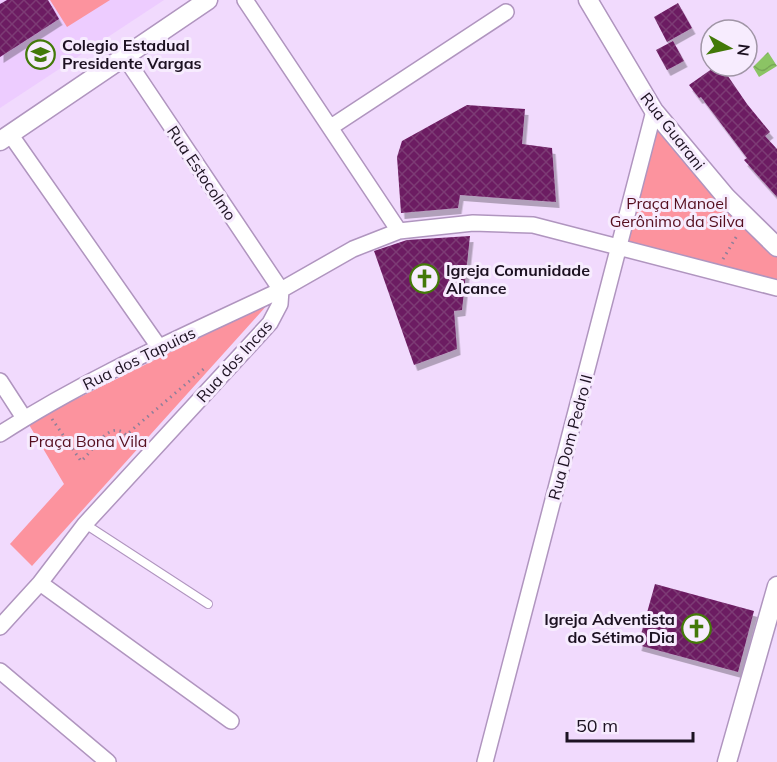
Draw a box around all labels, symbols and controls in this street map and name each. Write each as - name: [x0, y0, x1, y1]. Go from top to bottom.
- north arrow: [699, 18, 759, 78]
- place label: Colegio Estadual Presidente Vargas: [62, 35, 202, 73]
- school or university icon: Colegio Estadual Presidente Vargas: [25, 38, 57, 70]
- text: N: [733, 43, 755, 57]
- street label: Rua Guarani: [636, 88, 710, 174]
- street label: Rua Estocolmo: [163, 122, 241, 224]
- park label: Praça Manoel Gerônimo da Silva: [610, 193, 744, 231]
- place label: Igreja Comunidade Alcance: [446, 260, 590, 298]
- church icon: Igreja Comunidade Alcance: [409, 263, 441, 295]
- street label: Rua dos Incas: [192, 316, 276, 406]
- street label: Rua dos Tapuias: [79, 322, 199, 394]
- street label: Rua Dom Pedro II: [544, 372, 596, 502]
- park label: Praça Bona Vila: [29, 431, 147, 451]
- place label: Igreja Adventista do Sétimo Dia: [544, 609, 675, 647]
- church icon: Igreja Adventista do Sétimo Dia: [680, 612, 712, 644]
- scale bar: [567, 705, 693, 743]
- text: 50 m: [576, 714, 618, 737]

